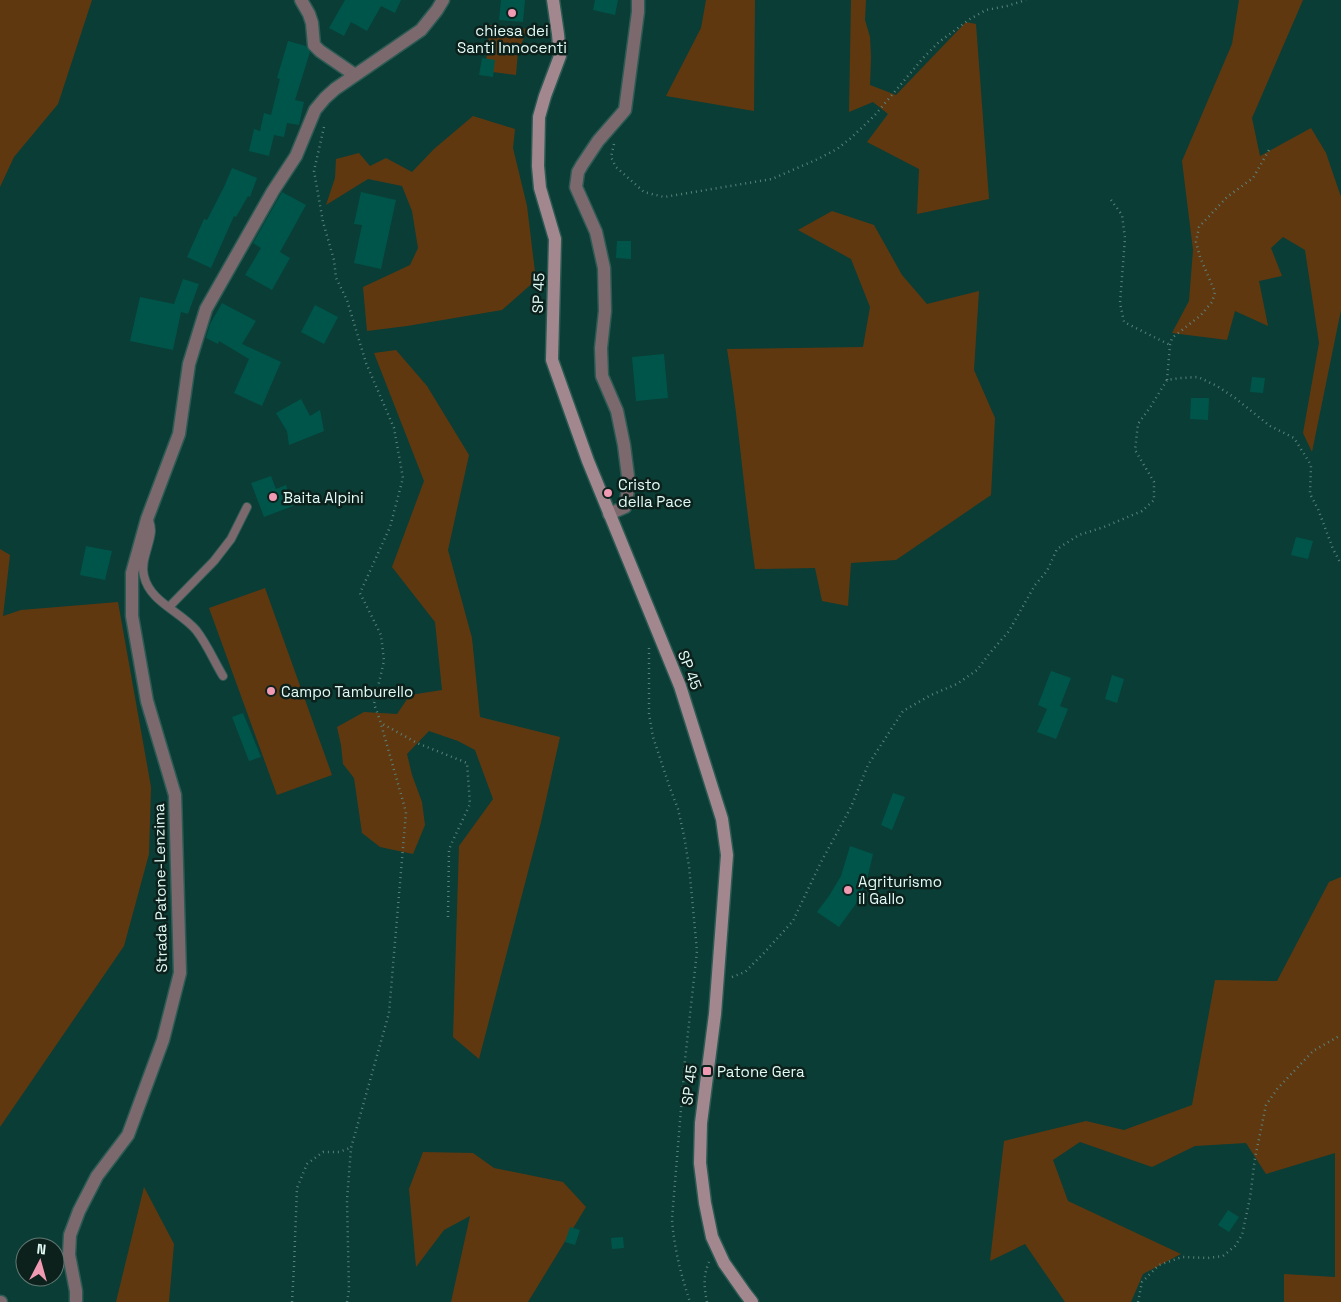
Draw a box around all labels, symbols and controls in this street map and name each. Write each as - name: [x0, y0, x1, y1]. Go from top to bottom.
- marker: chiesa dei Santi Innocenti: [506, 7, 518, 19]
- place label: chiesa dei Santi Innocenti: [457, 21, 567, 57]
- street label: SP 45: [528, 272, 548, 314]
- place label: Cristo della Pace: [618, 475, 692, 511]
- marker: Cristo della Pace: [602, 487, 614, 499]
- place label: Baita Alpini: [283, 488, 364, 507]
- marker: Baita Alpini: [267, 491, 279, 503]
- street label: SP 45: [674, 648, 706, 692]
- place label: Campo Tamburello: [281, 682, 413, 701]
- marker: Campo Tamburello: [265, 685, 277, 697]
- street label: Strada Patone-Lenzima: [149, 803, 171, 973]
- place label: Agriturismo il Gallo: [858, 872, 942, 908]
- marker: Agriturismo il Gallo: [842, 884, 854, 896]
- place label: Patone Gera: [717, 1062, 805, 1081]
- street label: SP 45: [677, 1064, 701, 1106]
- marker: Patone Gera: [701, 1065, 713, 1077]
- north arrow: [15, 1237, 65, 1287]
- text: N: [36, 1240, 47, 1259]

